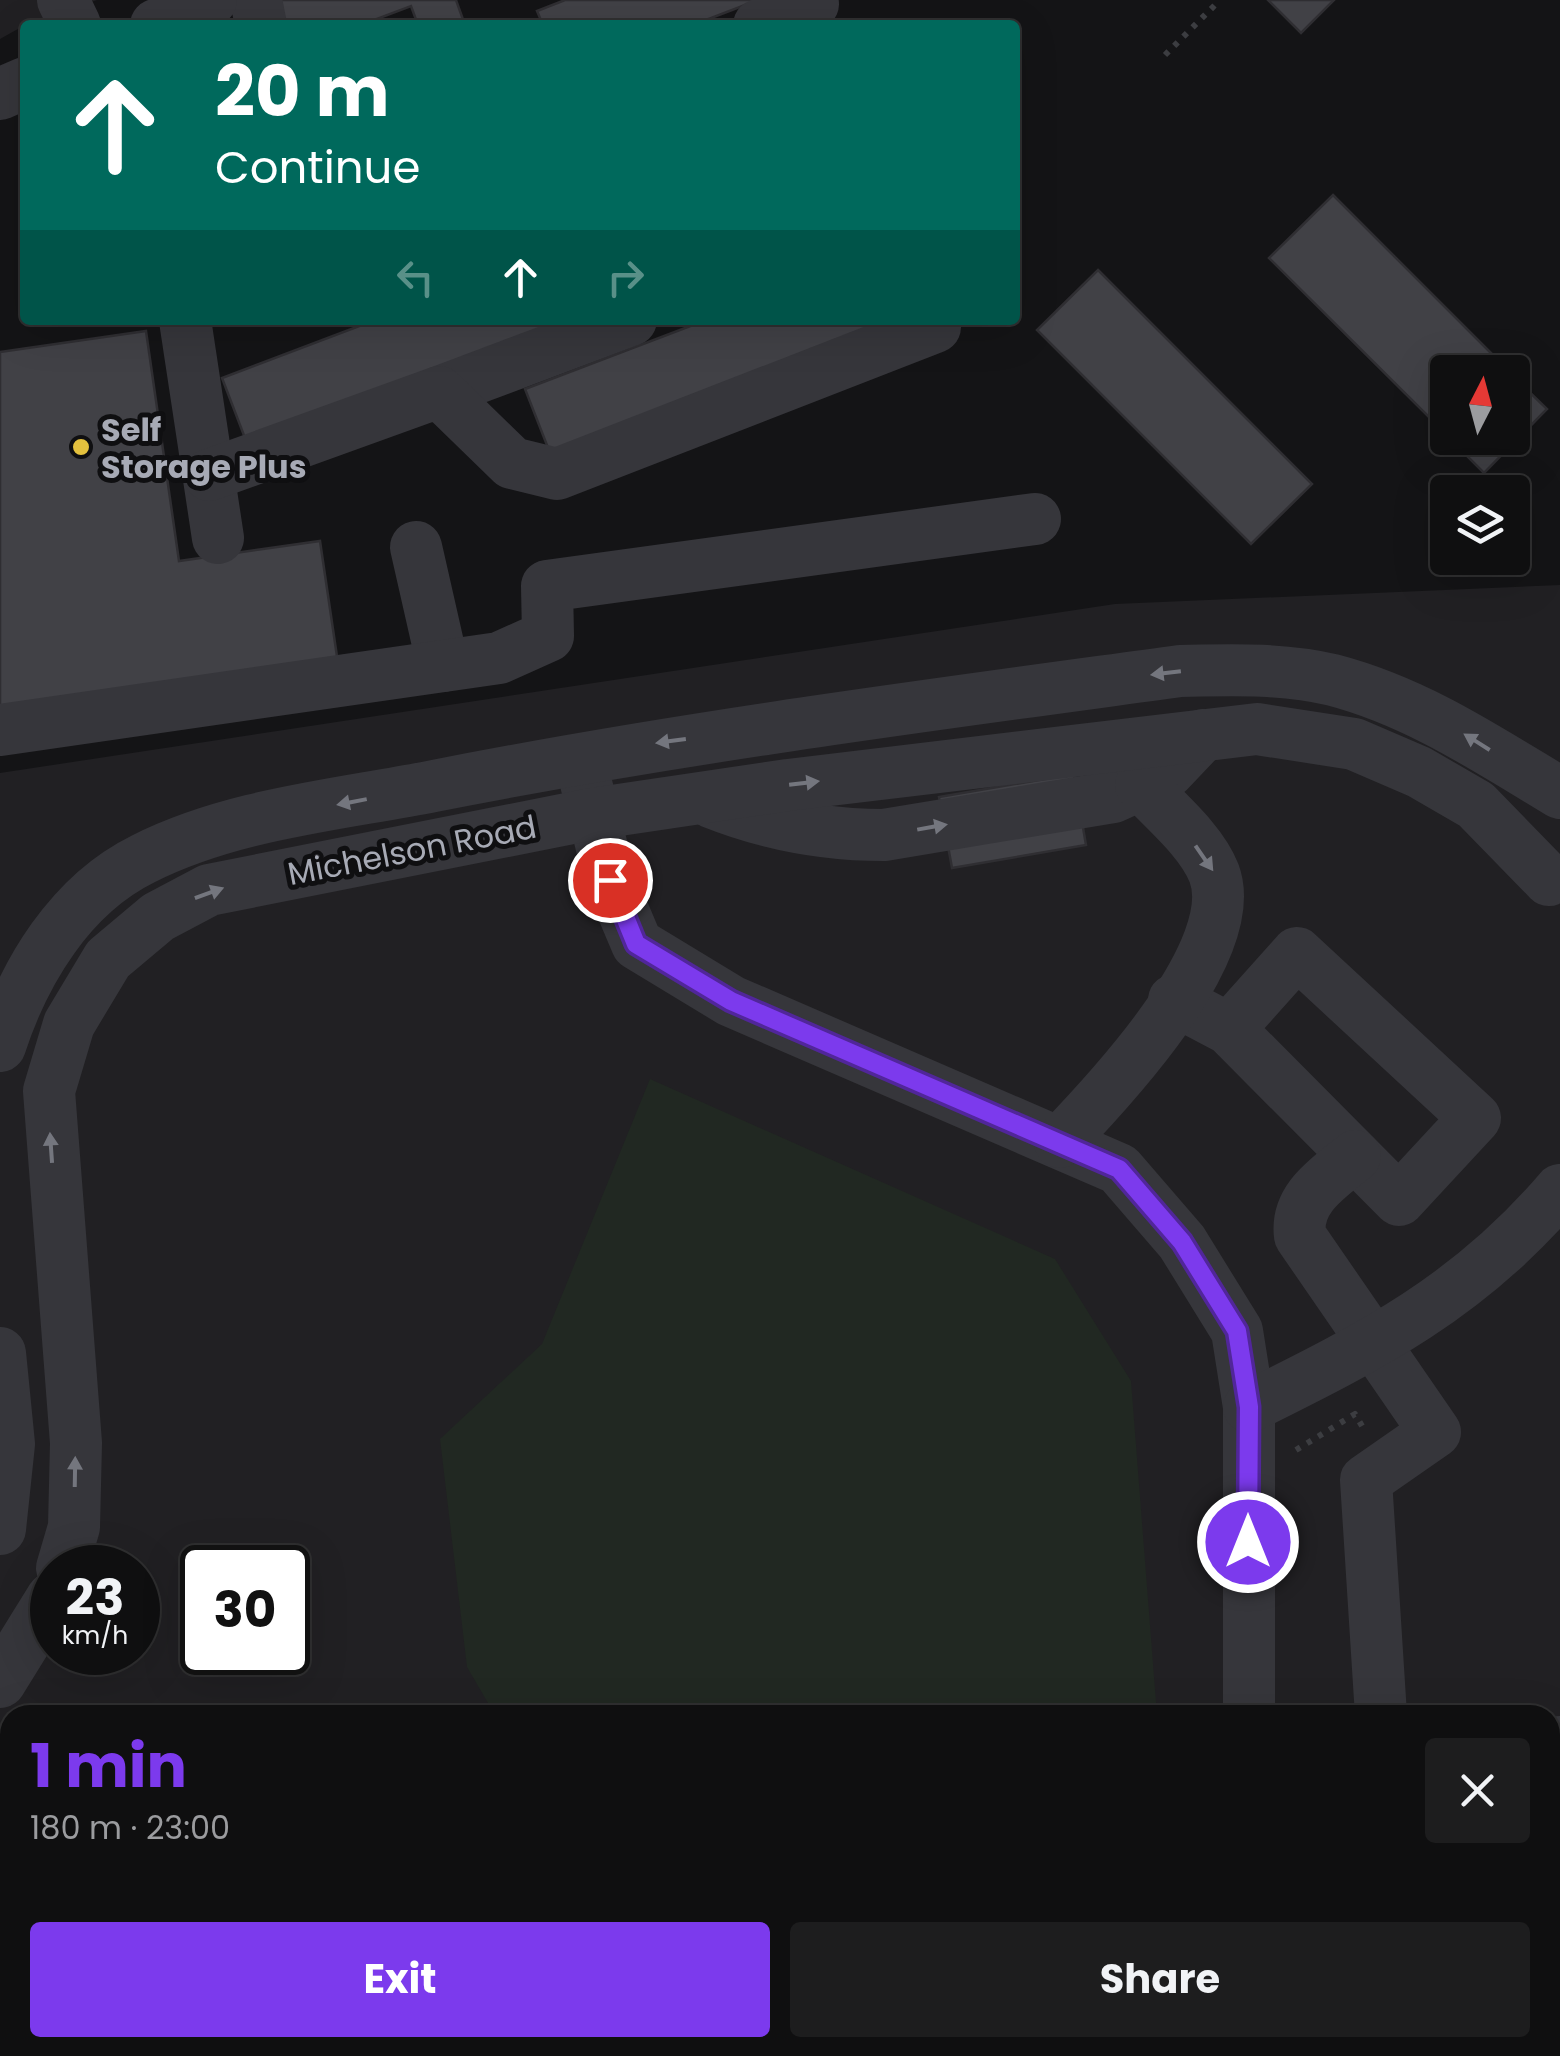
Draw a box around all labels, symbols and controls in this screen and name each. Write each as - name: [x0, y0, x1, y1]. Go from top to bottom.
- text: 20 m: [215, 42, 390, 141]
- icon: ahead: [50, 60, 180, 190]
- text: Continue: [215, 136, 420, 199]
- icon: left: [388, 250, 443, 305]
- icon: ahead: [493, 250, 548, 305]
- icon: right: [598, 250, 653, 305]
- north arrow: [1430, 355, 1530, 455]
- map controls: [1430, 355, 1530, 575]
- place label: Self Storage Plus: [101, 407, 307, 489]
- marker: Self Storage Plus: [70, 436, 92, 458]
- button: layers: [1430, 475, 1530, 575]
- one-way arrow: [1150, 665, 1182, 681]
- one-way arrow: [655, 734, 686, 750]
- one-way arrow: [1463, 734, 1491, 751]
- one-way arrow: [788, 775, 820, 791]
- one-way arrow: [336, 794, 367, 810]
- street label: Michelson Road: [284, 804, 540, 896]
- one-way arrow: [917, 819, 948, 834]
- pin: [568, 838, 653, 923]
- one-way arrow: [1194, 845, 1213, 872]
- icon: arrive: [583, 853, 638, 908]
- one-way arrow: [195, 885, 225, 900]
- one-way arrow: [43, 1131, 59, 1163]
- one-way arrow: [67, 1455, 83, 1487]
- position arrow: [1196, 1490, 1300, 1594]
- speed limit sign: 30: [180, 1545, 310, 1675]
- text: 23: [66, 1562, 124, 1633]
- text: km/h: [62, 1618, 128, 1653]
- text: 1 min: [30, 1724, 187, 1808]
- button: close: [1425, 1738, 1530, 1843]
- text: 180 m · 23:00: [30, 1805, 230, 1850]
- button: Exit: [30, 1922, 770, 2037]
- button: Share: [790, 1922, 1530, 2037]

